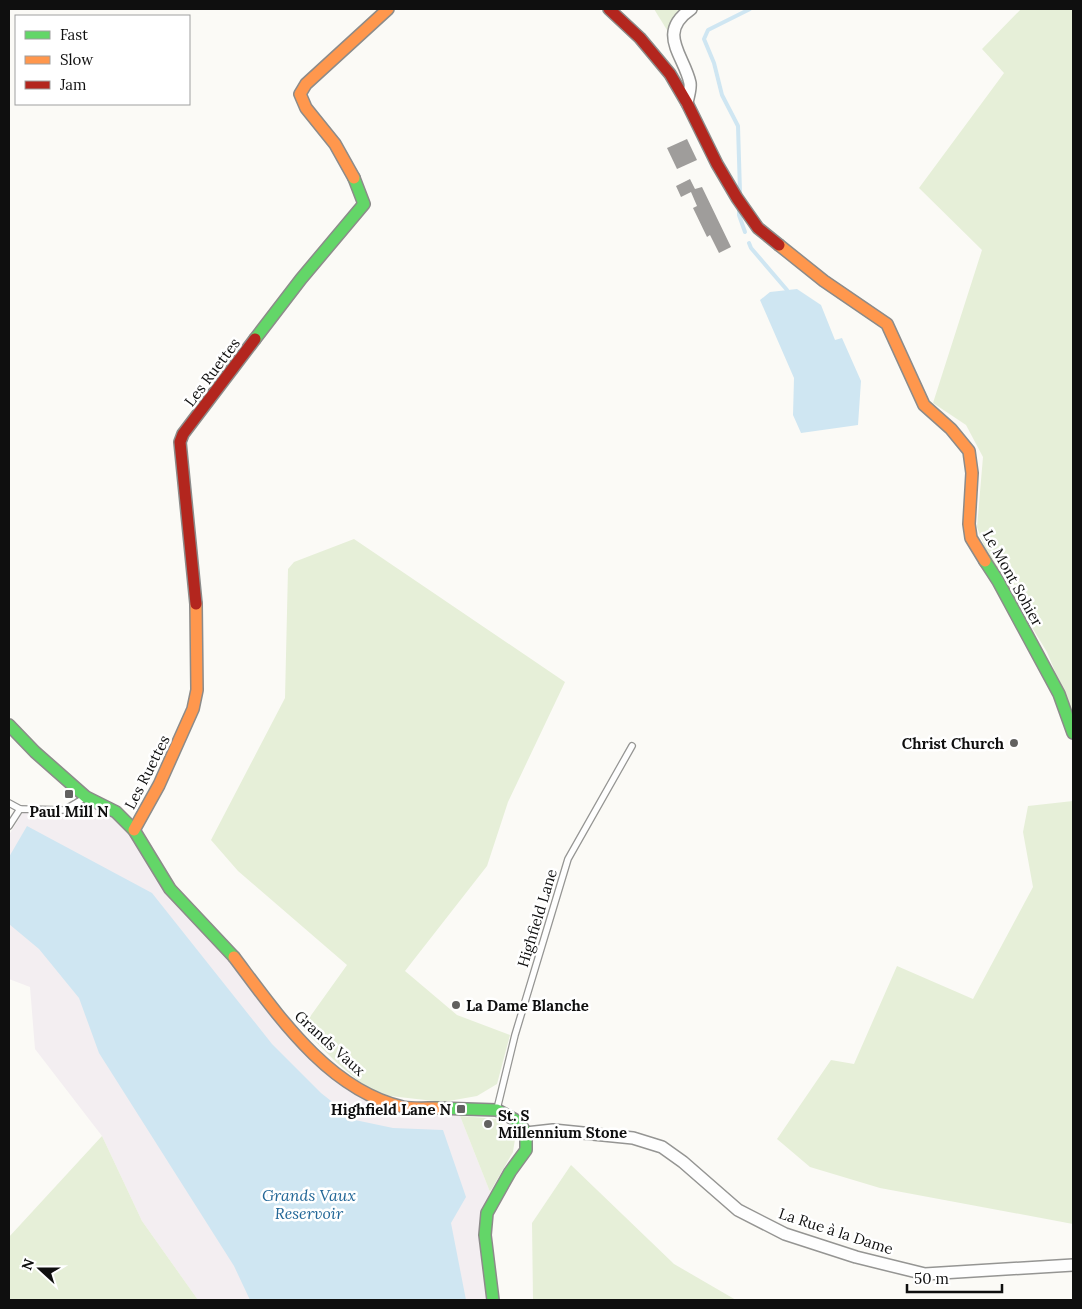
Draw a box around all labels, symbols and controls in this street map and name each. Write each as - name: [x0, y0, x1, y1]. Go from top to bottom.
- legend: [15, 15, 190, 105]
- text: Fast: [60, 25, 88, 44]
- text: Slow: [60, 50, 93, 69]
- text: Jam: [59, 75, 87, 94]
- street label: Les Ruettes: [180, 334, 244, 410]
- street label: Le Mont Sohier: [979, 527, 1047, 630]
- street label: Les Ruettes: [120, 732, 174, 812]
- place label: Christ Church: [902, 734, 1005, 753]
- marker: Christ Church: [1008, 737, 1020, 749]
- marker: Paul Mill N: [63, 788, 75, 800]
- place label: Paul Mill N: [29, 802, 109, 821]
- street label: Highfield Lane: [513, 866, 561, 970]
- place label: La Dame Blanche: [466, 996, 589, 1015]
- marker: La Dame Blanche: [450, 999, 462, 1011]
- street label: Grands Vaux: [291, 1006, 369, 1080]
- place label: Highfield Lane N: [331, 1100, 451, 1119]
- marker: Highfield Lane N: [455, 1103, 467, 1115]
- place label: St. S Millennium Stone: [498, 1106, 627, 1142]
- marker: St. S Millennium Stone: [482, 1118, 494, 1130]
- water label: Grands Vaux Reservoir: [262, 1185, 356, 1223]
- street label: La Rue à la Dame: [776, 1204, 896, 1258]
- north arrow: [15, 1244, 65, 1294]
- text: N: [18, 1256, 38, 1273]
- scale bar: [907, 1262, 1002, 1294]
- text: 50 m: [914, 1269, 949, 1288]

